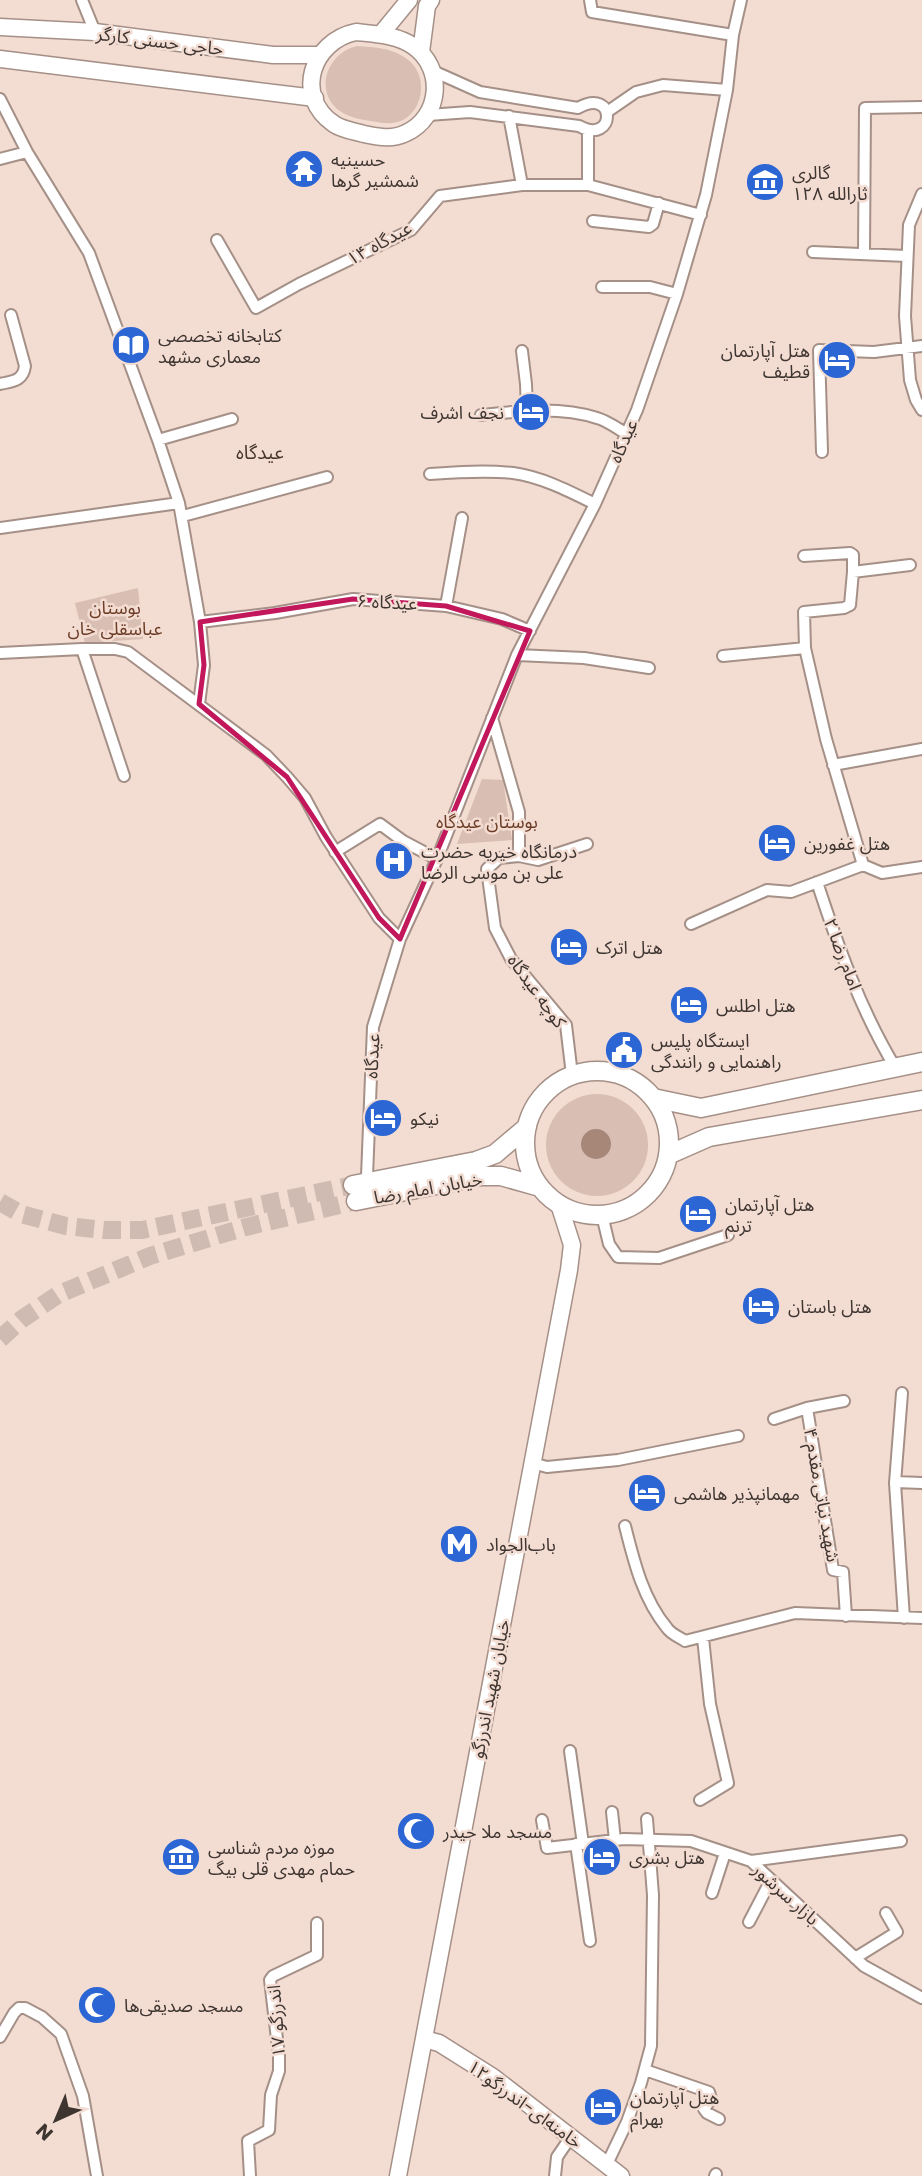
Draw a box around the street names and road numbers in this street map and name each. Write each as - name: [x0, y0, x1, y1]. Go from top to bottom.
- street label: حاجی حسنی کارگر: [94, 21, 225, 61]
- street label: عیدگاه ۱۴: [342, 215, 416, 271]
- street label: عیدگاه: [602, 415, 644, 467]
- street label: عیدگاه ۶: [356, 588, 418, 616]
- street label: امام رضا ۲: [816, 914, 868, 994]
- street label: کوچه عیدگاه: [502, 949, 573, 1033]
- street label: عیدگاه: [358, 1033, 386, 1079]
- street label: خیابان امام رضا: [372, 1166, 485, 1212]
- street label: شهید نباتی مقدم ۴: [796, 1426, 846, 1564]
- street label: خیابان شهید اندرزگو: [464, 1617, 516, 1761]
- street label: بازار سرشور: [746, 1857, 825, 1931]
- street label: اندرزگو ۱۷: [261, 1984, 291, 2058]
- street label: خامنه‌ای-اندرزگو۱۲: [463, 2054, 587, 2154]

